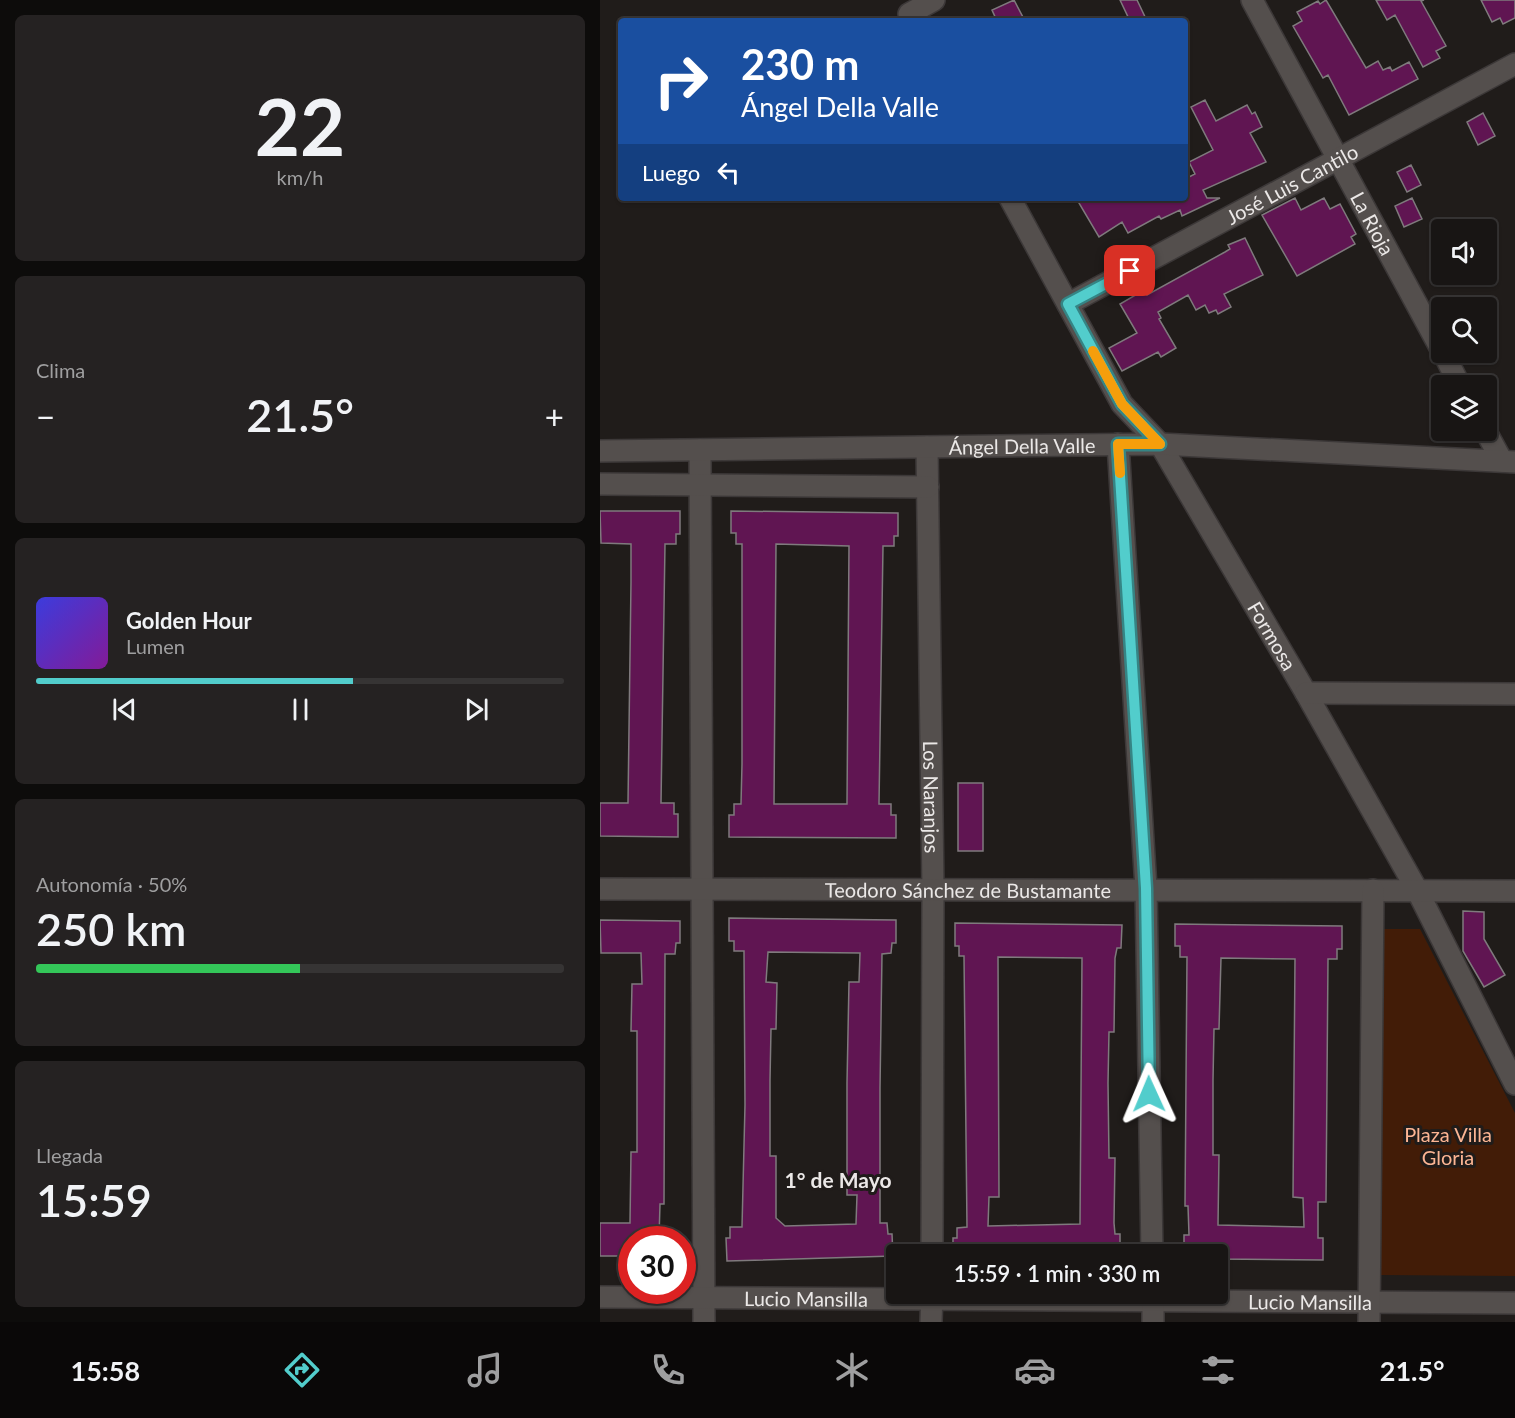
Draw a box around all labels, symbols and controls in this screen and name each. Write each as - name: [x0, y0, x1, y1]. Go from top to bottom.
- text: 230 m: [741, 39, 859, 89]
- icon: right: [642, 42, 720, 120]
- text: 22: [255, 79, 345, 173]
- text: Ángel Della Valle: [741, 90, 939, 123]
- street label: José Luis Cantilo: [1222, 139, 1362, 229]
- icon: left: [712, 156, 745, 189]
- text: Luego: [642, 159, 700, 186]
- text: km/h: [277, 165, 323, 189]
- street label: La Rioja: [1346, 187, 1400, 259]
- map controls: [1431, 219, 1497, 441]
- button: sound: [1431, 219, 1497, 285]
- pin: [1104, 245, 1155, 296]
- icon: arrive: [1113, 254, 1146, 287]
- button: search: [1431, 297, 1497, 363]
- text: Clima: [36, 358, 85, 382]
- button: layers: [1431, 375, 1497, 441]
- text: 21.5°: [246, 388, 354, 442]
- text: −: [36, 396, 55, 436]
- text: +: [545, 396, 564, 436]
- street label: Ángel Della Valle: [948, 433, 1096, 459]
- street label: Formosa: [1243, 597, 1302, 674]
- text: Golden Hour: [126, 607, 252, 634]
- text: Lumen: [126, 634, 185, 658]
- icon: previous: [108, 693, 141, 726]
- icon: pause: [284, 693, 317, 726]
- icon: next: [460, 693, 493, 726]
- street label: Los Naranjos: [919, 740, 945, 853]
- text: Autonomía · 50%: [36, 872, 187, 896]
- street label: Teodoro Sánchez de Bustamante: [825, 877, 1111, 902]
- text: 250 km: [36, 902, 186, 956]
- position arrow: [1117, 1062, 1181, 1126]
- park label: Plaza Villa Gloria: [1404, 1122, 1492, 1169]
- text: Llegada: [36, 1143, 103, 1167]
- district label: 1° de Mayo: [785, 1167, 891, 1192]
- text: 15:59: [36, 1173, 152, 1227]
- speed limit sign: 30: [618, 1226, 696, 1304]
- text: 15:59 · 1 min · 330 m: [954, 1260, 1160, 1287]
- street label: Lucio Mansilla: [744, 1286, 868, 1311]
- street label: Lucio Mansilla: [1248, 1289, 1372, 1314]
- icon: directions: [281, 1349, 323, 1391]
- icon: music: [464, 1349, 506, 1391]
- icon: phone: [647, 1349, 689, 1391]
- icon: climate: [831, 1349, 873, 1391]
- icon: car: [1014, 1349, 1056, 1391]
- icon: filters: [1197, 1349, 1239, 1391]
- text: 15:58: [71, 1354, 140, 1387]
- text: 21.5°: [1380, 1354, 1444, 1387]

